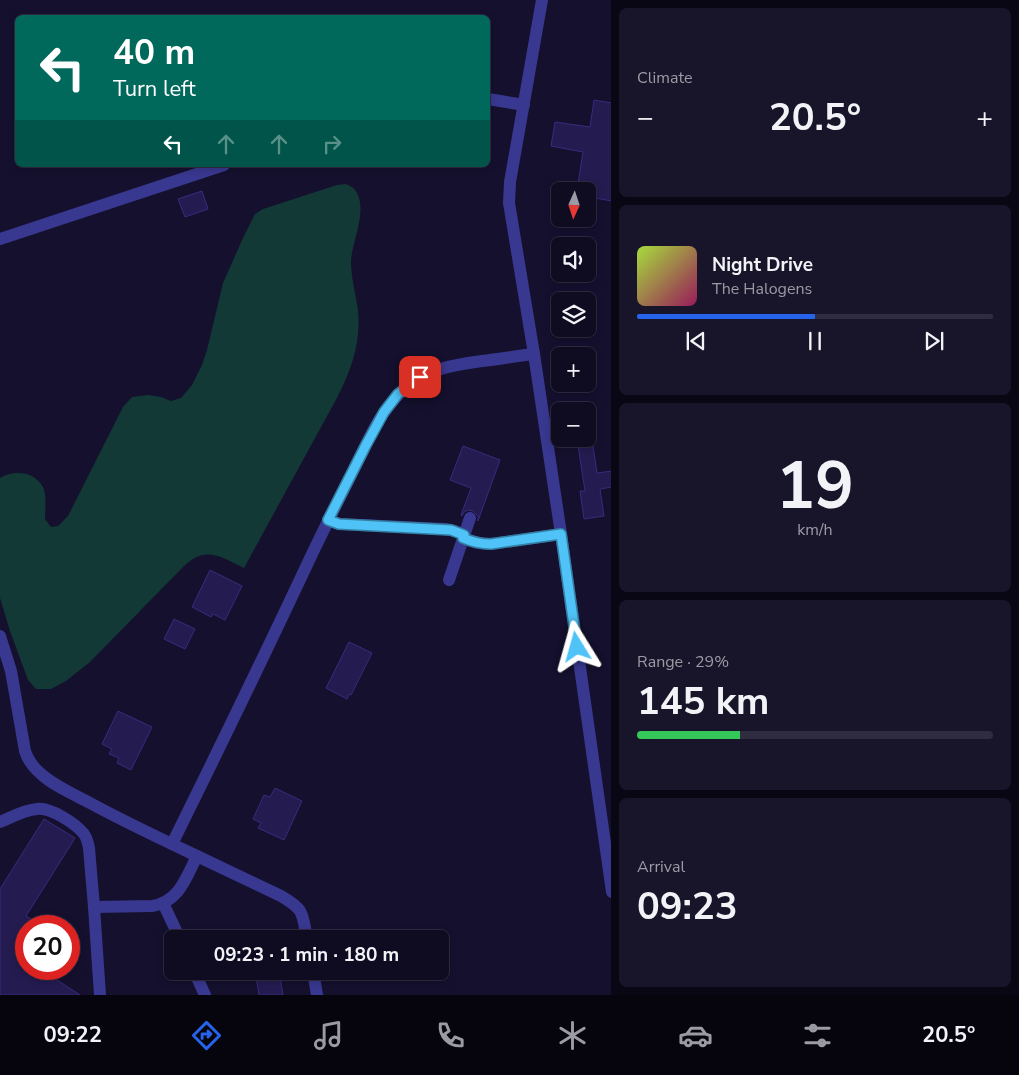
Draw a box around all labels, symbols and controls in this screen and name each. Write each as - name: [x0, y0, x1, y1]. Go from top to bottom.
- text: 40 m: [113, 29, 195, 76]
- icon: left: [30, 35, 95, 100]
- text: Climate: [637, 67, 692, 89]
- text: Turn left: [113, 74, 196, 104]
- text: 20.5°: [769, 92, 861, 143]
- text: −: [637, 99, 654, 137]
- text: +: [976, 99, 993, 137]
- icon: left: [159, 130, 187, 158]
- icon: ahead: [212, 130, 240, 158]
- icon: ahead: [265, 130, 293, 158]
- icon: right: [318, 130, 346, 158]
- north arrow: [551, 182, 596, 228]
- map controls: [551, 182, 596, 447]
- button: sound: [551, 237, 596, 282]
- text: Night Drive: [712, 252, 813, 278]
- text: The Halogens: [712, 278, 812, 300]
- button: layers: [551, 292, 596, 337]
- icon: previous: [682, 327, 710, 355]
- icon: pause: [801, 327, 829, 355]
- icon: next: [920, 327, 948, 355]
- button: +: [551, 347, 596, 392]
- pin: [399, 356, 441, 398]
- icon: arrive: [406, 363, 434, 391]
- button: −: [551, 402, 596, 447]
- text: 19: [776, 442, 854, 531]
- text: km/h: [797, 519, 833, 541]
- position arrow: [550, 620, 602, 672]
- text: Range · 29%: [637, 651, 729, 673]
- text: 145 km: [637, 676, 769, 727]
- text: Arrival: [637, 856, 685, 878]
- text: 09:23: [637, 881, 738, 932]
- speed limit sign: 20: [15, 915, 80, 980]
- text: 09:23 · 1 min · 180 m: [214, 942, 399, 968]
- icon: directions: [189, 1018, 224, 1053]
- icon: music: [311, 1018, 346, 1053]
- icon: phone: [433, 1018, 468, 1053]
- icon: climate: [555, 1018, 590, 1053]
- icon: car: [678, 1018, 713, 1053]
- icon: filters: [800, 1018, 835, 1053]
- text: 09:22: [44, 1020, 102, 1050]
- text: 20.5°: [922, 1020, 975, 1050]

